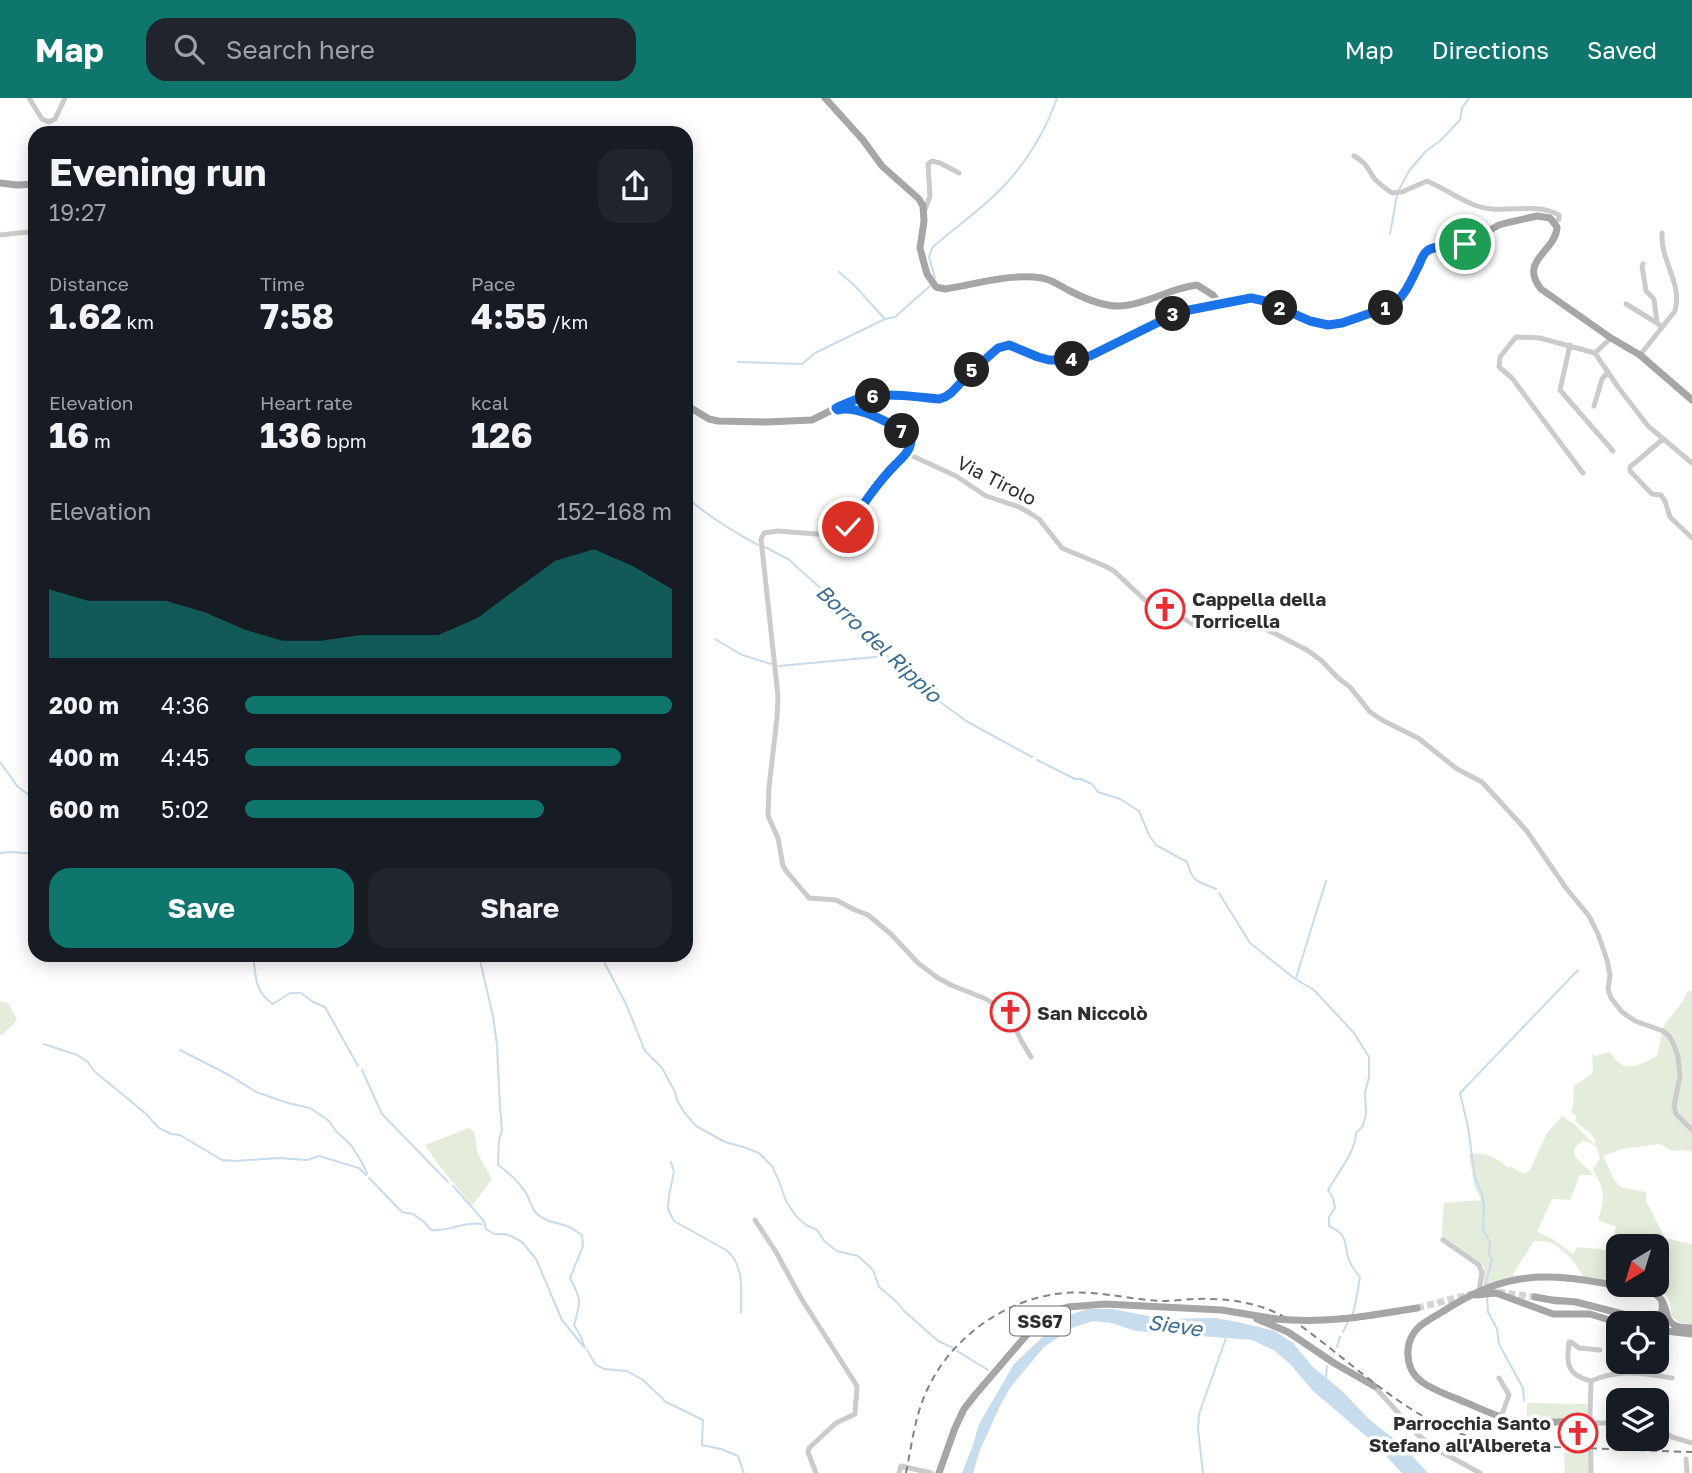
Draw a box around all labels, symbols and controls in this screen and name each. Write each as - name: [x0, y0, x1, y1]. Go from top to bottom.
- search box: [146, 18, 636, 81]
- text: Map: [35, 30, 104, 69]
- icon: search: [170, 30, 208, 68]
- text: Search here: [226, 34, 375, 65]
- text: Map: [1345, 35, 1394, 64]
- text: Directions: [1432, 35, 1549, 64]
- text: Saved: [1587, 35, 1657, 64]
- text: Evening run: [49, 149, 267, 194]
- button: share: [598, 149, 672, 223]
- text: 19:27: [49, 198, 107, 226]
- pin: [1435, 214, 1495, 274]
- icon: arrive: [1446, 225, 1484, 263]
- text: Distance: [49, 272, 129, 295]
- text: Time: [260, 272, 305, 295]
- text: Pace: [471, 272, 515, 295]
- pin: 2: [1262, 290, 1298, 326]
- pin: 1: [1368, 290, 1404, 326]
- text: 1.62: [49, 295, 122, 337]
- text: 7:58: [260, 295, 334, 337]
- text: 4:55: [471, 295, 547, 337]
- pin: 3: [1156, 296, 1190, 332]
- text: 2: [1274, 296, 1285, 319]
- text: 1: [1381, 296, 1390, 319]
- text: 3: [1167, 302, 1178, 325]
- text: km: [122, 310, 154, 333]
- text: /km: [547, 310, 588, 333]
- pin: 4: [1054, 342, 1090, 376]
- text: 4: [1066, 347, 1077, 370]
- pin: 5: [954, 352, 990, 388]
- text: 5: [966, 358, 977, 381]
- pin: 6: [856, 378, 890, 414]
- text: 6: [866, 384, 879, 407]
- text: Elevation: [49, 391, 134, 414]
- text: Heart rate: [260, 391, 353, 414]
- text: kcal: [471, 391, 509, 414]
- text: 16: [49, 414, 89, 456]
- text: 136: [260, 414, 322, 456]
- text: 126: [471, 414, 533, 456]
- pin: 7: [884, 414, 920, 448]
- text: 7: [896, 419, 907, 442]
- text: m: [89, 429, 111, 452]
- text: bpm: [322, 429, 367, 452]
- street label: Via Tirolo: [953, 450, 1041, 510]
- text: Elevation: [49, 497, 151, 525]
- text: 152–168 m: [557, 497, 672, 525]
- pin: [818, 497, 878, 557]
- icon: check: [829, 508, 867, 546]
- water label: Borro del Rippio: [811, 578, 948, 709]
- place label: Cappella della Torricella: [1192, 587, 1326, 632]
- church icon: Cappella della Torricella: [1144, 588, 1186, 630]
- text: 200 m: [49, 691, 119, 719]
- text: 4:36: [161, 691, 209, 719]
- text: 400 m: [49, 743, 119, 771]
- text: 4:45: [161, 743, 209, 771]
- text: 600 m: [49, 795, 119, 823]
- text: 5:02: [161, 795, 209, 823]
- button: Save: [49, 868, 354, 948]
- button: Share: [368, 868, 672, 948]
- church icon: San Niccolò: [989, 991, 1031, 1033]
- place label: San Niccolò: [1037, 1001, 1148, 1024]
- north arrow: [1606, 1234, 1670, 1297]
- map controls: [1606, 1234, 1669, 1451]
- road number: SS67: [1010, 1306, 1070, 1336]
- water label: Sieve: [1146, 1308, 1206, 1342]
- button: locate: [1606, 1311, 1669, 1374]
- button: layers: [1606, 1388, 1669, 1451]
- place label: Parrocchia Santo Stefano all'Albereta: [1369, 1411, 1551, 1456]
- church icon: Parrocchia Santo Stefano all'Albereta: [1557, 1412, 1599, 1454]

